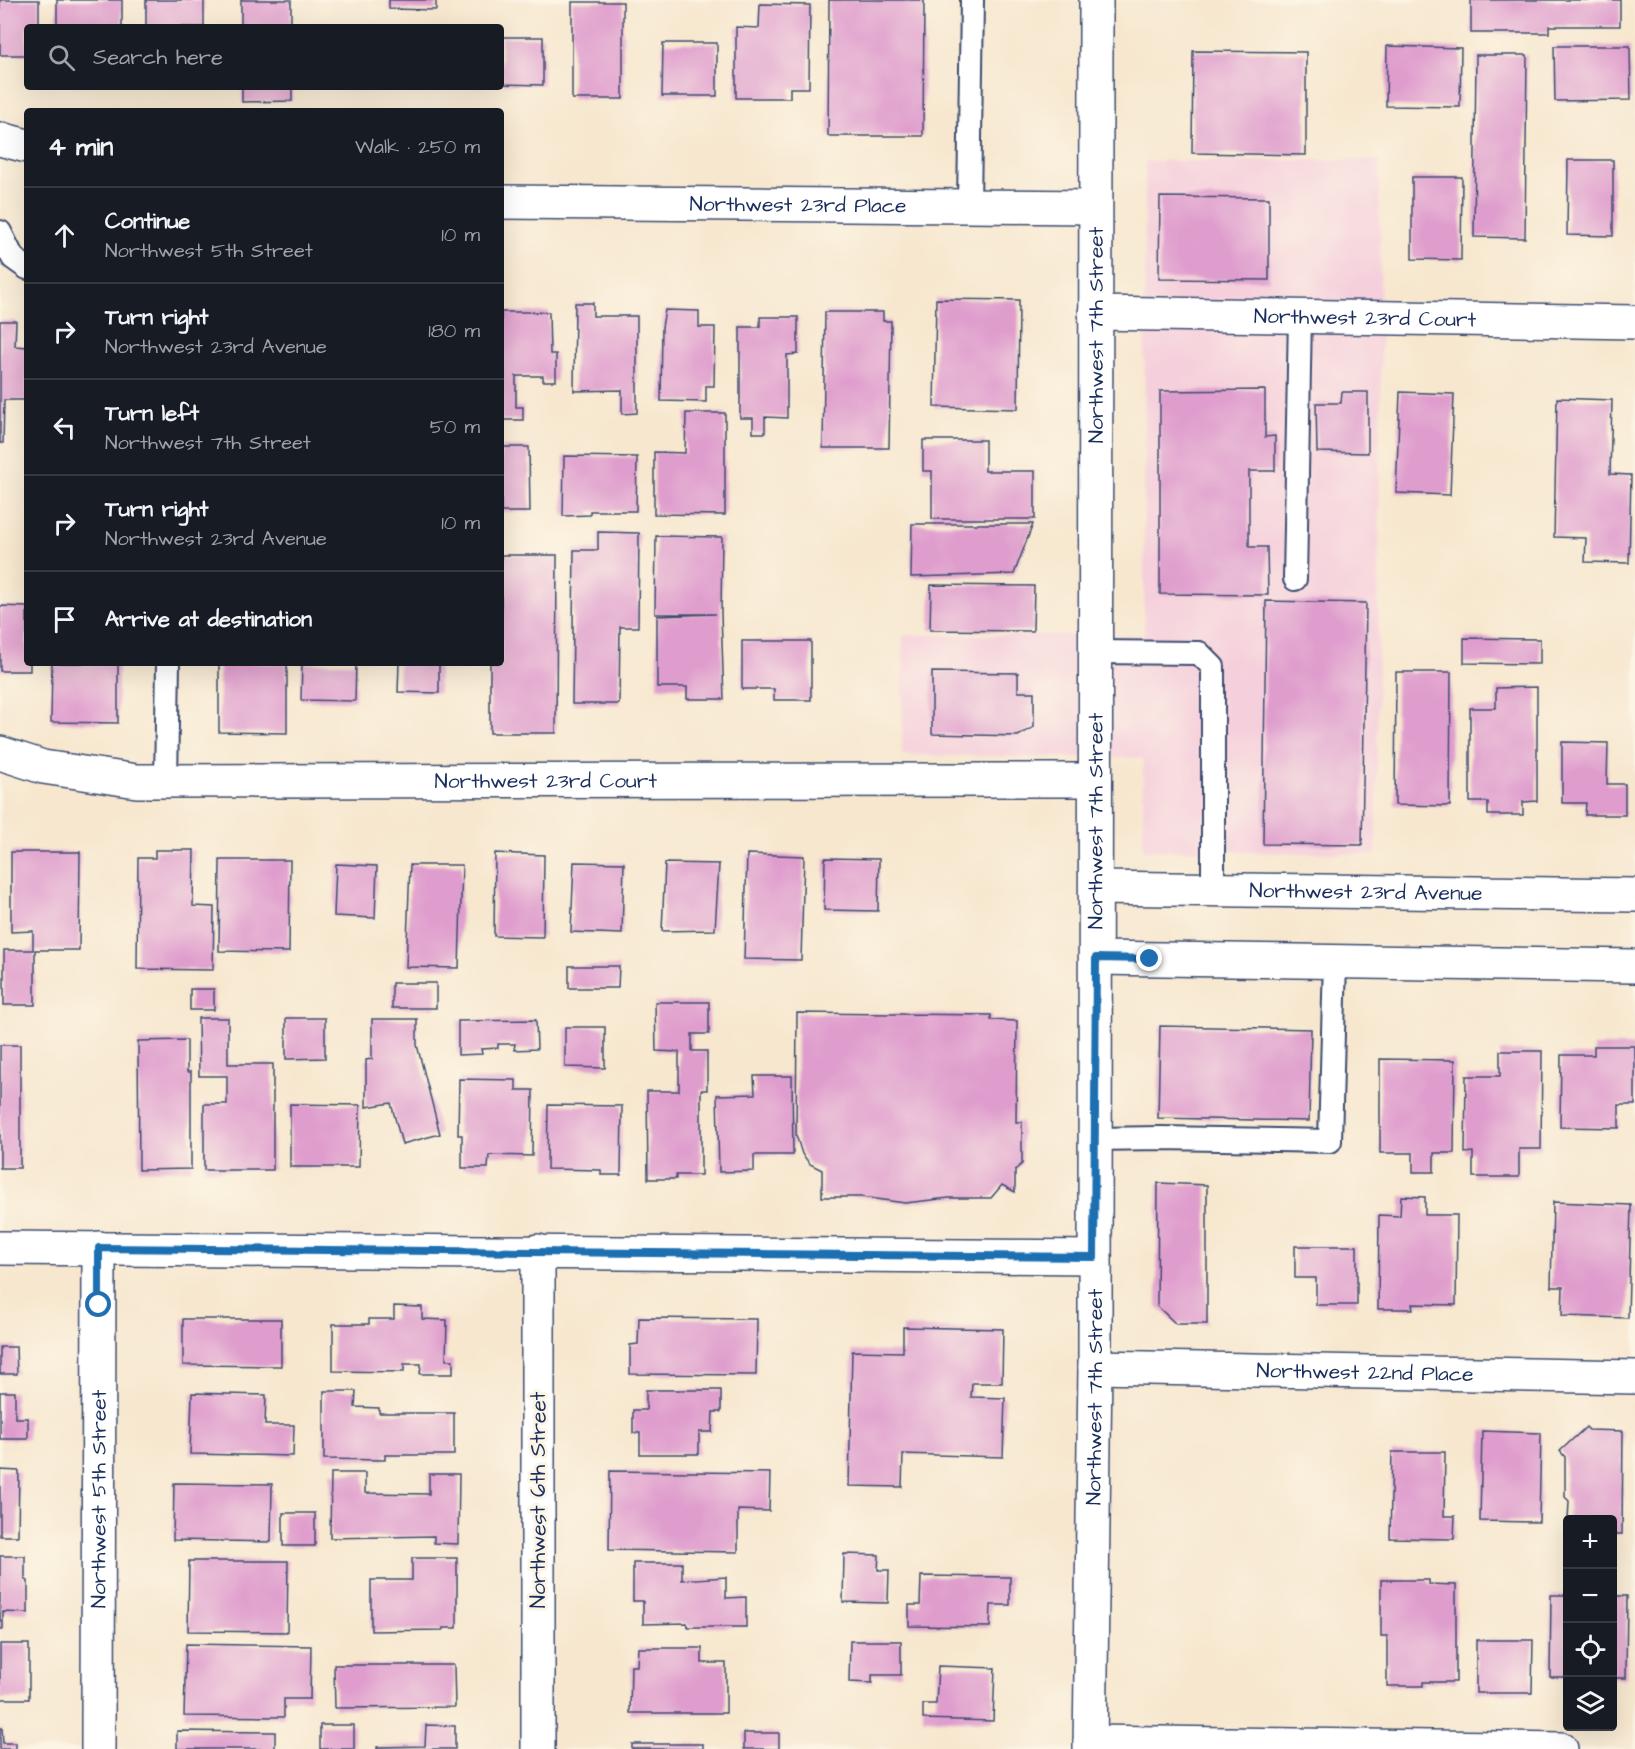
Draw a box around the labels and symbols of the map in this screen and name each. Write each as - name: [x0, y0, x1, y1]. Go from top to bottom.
- street label: Northwest 23rd Place: [689, 190, 907, 220]
- street label: Northwest 7th Street: [1082, 226, 1111, 443]
- street label: Northwest 23rd Court: [1254, 302, 1477, 334]
- street label: Northwest 7th Street: [1081, 712, 1110, 929]
- street label: Northwest 23rd Court: [435, 766, 657, 796]
- street label: Northwest 23rd Avenue: [1249, 876, 1483, 908]
- route end: [1136, 945, 1162, 971]
- street label: Northwest 7th Street: [1079, 1288, 1110, 1505]
- route start: [85, 1291, 111, 1317]
- street label: Northwest 22nd Place: [1256, 1356, 1474, 1389]
- street label: Northwest 5th Street: [84, 1389, 114, 1608]
- street label: Northwest 6th Street: [524, 1391, 553, 1608]

